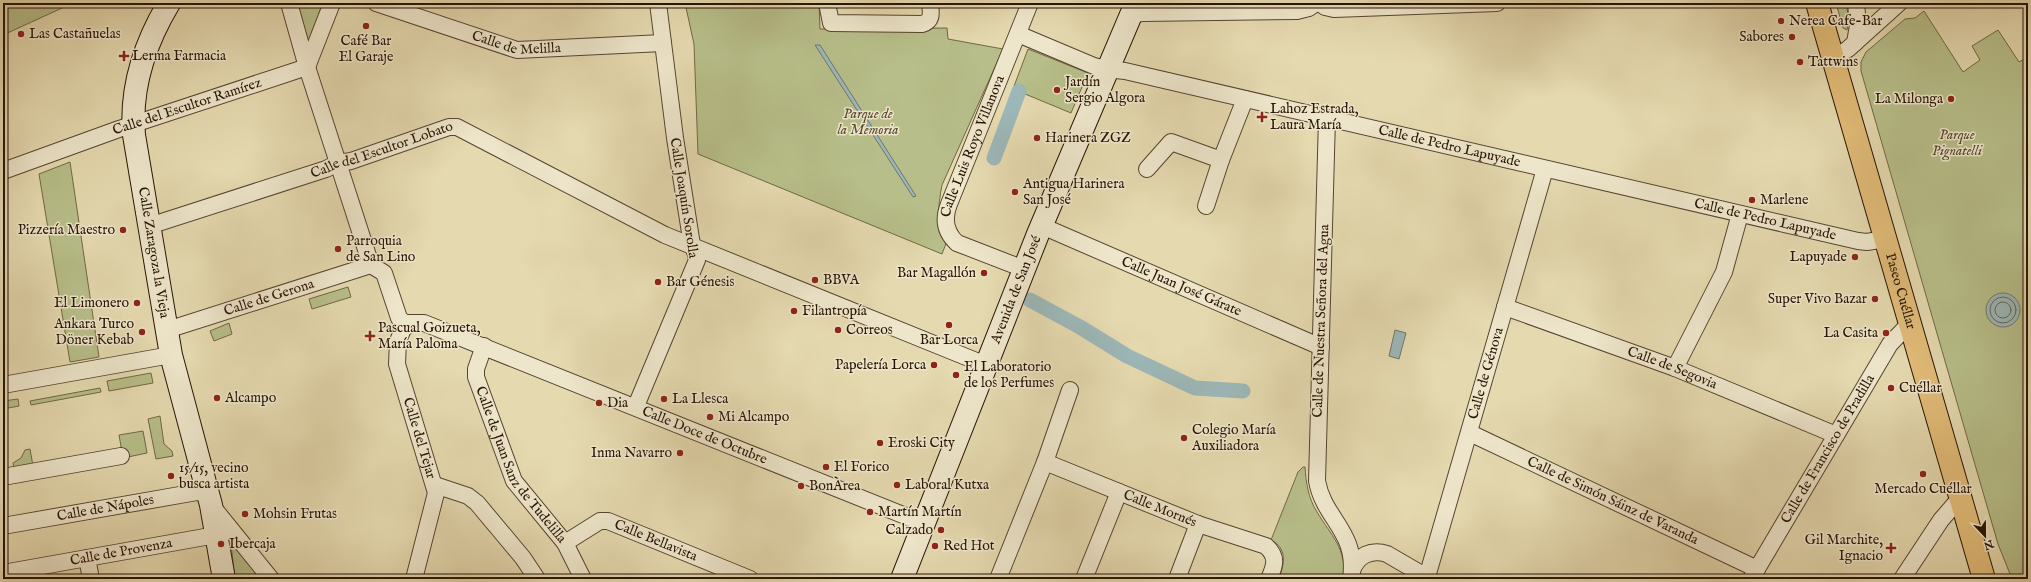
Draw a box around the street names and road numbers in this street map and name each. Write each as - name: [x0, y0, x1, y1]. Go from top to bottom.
- street label: Calle de Melilla: [469, 27, 562, 59]
- street label: Calle Luis Royo Villanova: [937, 72, 1009, 219]
- street label: Calle del Escultor Ramírez: [110, 73, 264, 140]
- street label: Calle del Escultor Lobato: [308, 117, 456, 182]
- street label: Calle de Pedro Lapuyade: [1377, 121, 1523, 172]
- street label: Calle Joaquín Sorolla: [666, 137, 703, 260]
- street label: Calle Zaragoza la Vieja: [134, 186, 174, 320]
- street label: Calle de Pedro Lapuyade: [1692, 194, 1838, 245]
- street label: Calle de Nuestra Señora del Agua: [1309, 223, 1333, 418]
- street label: Avenida de San José: [986, 233, 1046, 347]
- street label: Paseo Cuéllar: [1881, 251, 1920, 331]
- street label: Calle Juan José Gárate: [1119, 252, 1245, 321]
- street label: Calle de Gerona: [221, 274, 317, 320]
- street label: Calle de Génova: [1464, 324, 1508, 421]
- street label: Calle de Segovia: [1625, 343, 1721, 394]
- street label: Calle de Francisco de Pradilla: [1777, 370, 1879, 527]
- street label: Calle de Juan Sanz de Tudelilla: [471, 384, 571, 548]
- street label: Calle del Tejar: [399, 395, 440, 481]
- street label: Calle Doce de Octubre: [639, 402, 770, 469]
- street label: Calle de Simón Sáinz de Varanda: [1524, 452, 1702, 549]
- street label: Calle Mornés: [1121, 486, 1199, 532]
- street label: Calle de Nápoles: [56, 491, 155, 525]
- street label: Calle Bellavista: [612, 516, 701, 566]
- street label: Calle de Provenza: [69, 534, 175, 570]

